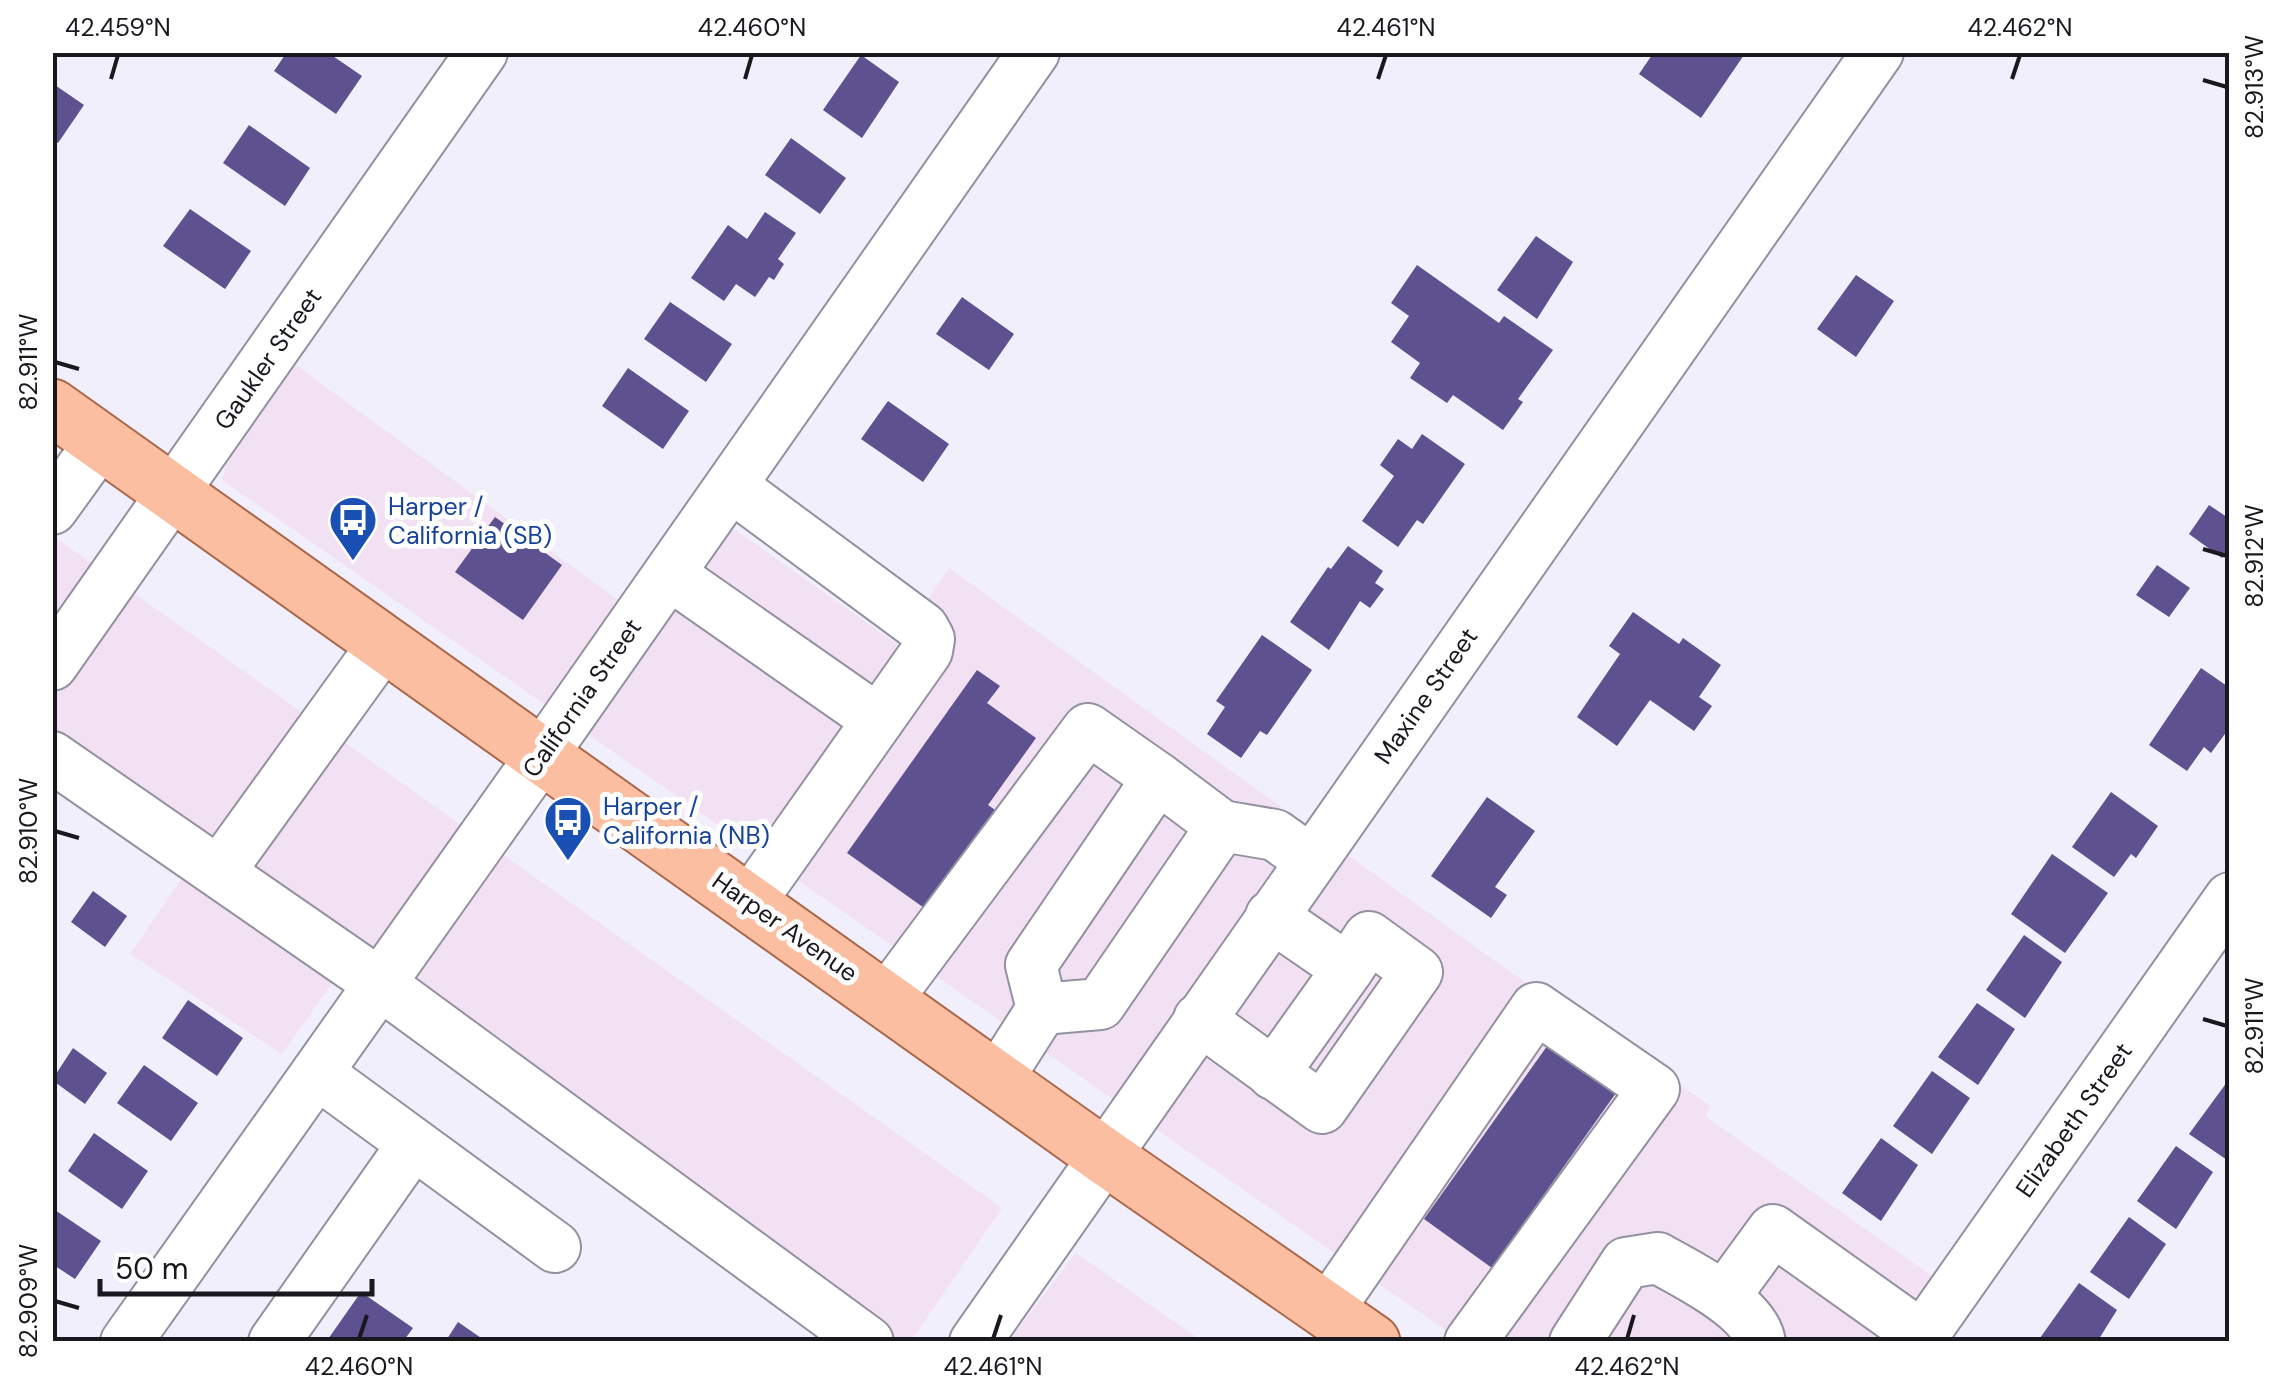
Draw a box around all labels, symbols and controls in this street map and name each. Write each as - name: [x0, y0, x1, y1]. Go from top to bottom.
- text: 42.459°N: [65, 11, 171, 44]
- text: 42.460°N: [698, 11, 806, 44]
- text: 42.461°N: [1336, 11, 1436, 44]
- text: 42.462°N: [1967, 11, 2073, 44]
- text: 82.913°W: [2238, 35, 2271, 139]
- street label: Gaukler Street: [207, 282, 329, 436]
- text: 82.911°W: [12, 313, 45, 411]
- place label: Harper / California (SB): [388, 490, 552, 552]
- bus stop icon: Harper / California (SB): [327, 494, 379, 562]
- text: 82.912°W: [2238, 504, 2271, 608]
- street label: California Street: [515, 612, 649, 784]
- street label: Maxine Street: [1367, 621, 1485, 771]
- text: 82.910°W: [12, 778, 45, 884]
- place label: Harper / California (NB): [603, 790, 770, 852]
- bus stop icon: Harper / California (NB): [542, 794, 594, 862]
- street label: Harper Avenue: [706, 865, 864, 989]
- text: 82.911°W: [2238, 977, 2271, 1075]
- street label: Elizabeth Street: [2008, 1036, 2140, 1204]
- scale bar: [100, 1234, 372, 1296]
- text: 82.909°W: [12, 1244, 45, 1358]
- text: 50 m: [115, 1249, 189, 1288]
- text: 42.460°N: [305, 1350, 413, 1383]
- text: 42.461°N: [943, 1350, 1043, 1383]
- text: 42.462°N: [1574, 1350, 1680, 1383]

